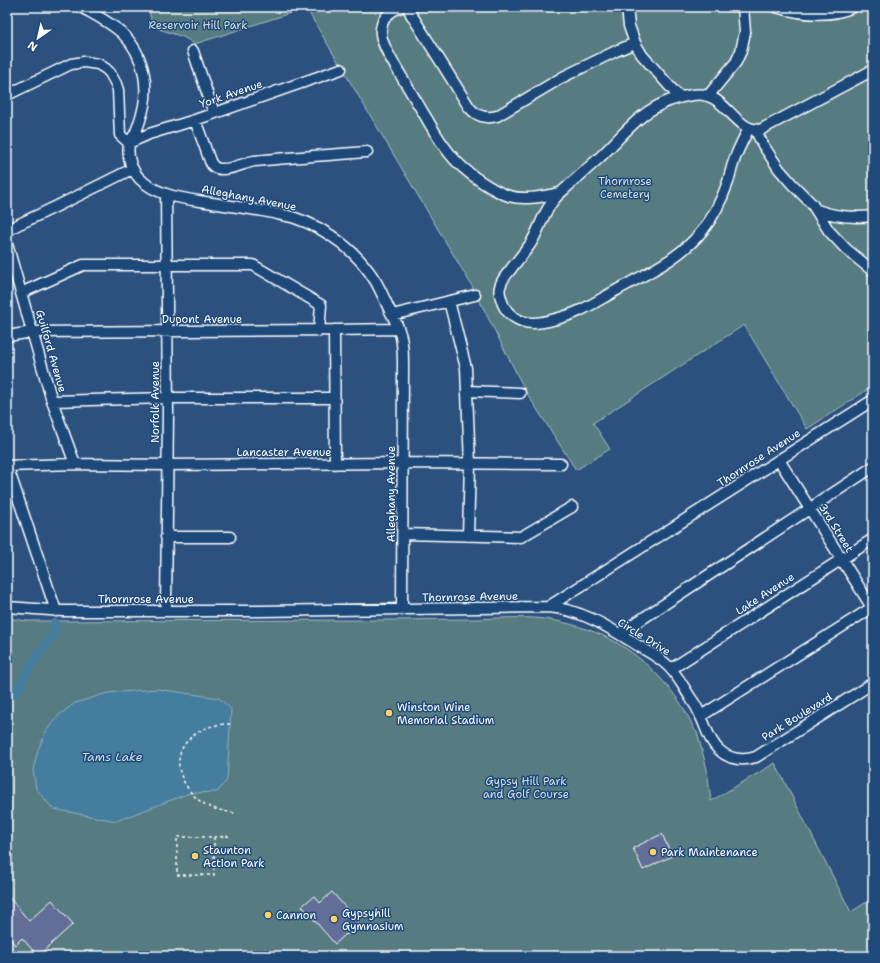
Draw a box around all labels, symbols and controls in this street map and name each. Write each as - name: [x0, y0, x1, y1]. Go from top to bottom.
- north arrow: [18, 18, 58, 58]
- park label: Reservoir Hill Park: [149, 18, 247, 33]
- text: N: [25, 37, 40, 55]
- street label: York Avenue: [197, 76, 265, 112]
- park label: Thornrose Cemetery: [598, 174, 652, 202]
- street label: Alleghany Avenue: [200, 181, 298, 215]
- street label: Guilford Avenue: [32, 308, 70, 394]
- street label: Dupont Avenue: [162, 312, 242, 327]
- street label: Norfolk Avenue: [148, 361, 163, 443]
- street label: Thornrose Avenue: [715, 426, 803, 490]
- street label: Lancaster Avenue: [236, 445, 332, 460]
- street label: Alleghany Avenue: [384, 446, 399, 542]
- street label: 3rd Street: [815, 501, 857, 556]
- street label: Lake Avenue: [733, 569, 797, 619]
- street label: Thornrose Avenue: [422, 589, 518, 605]
- street label: Thornrose Avenue: [98, 592, 194, 607]
- street label: Circle Drive: [615, 615, 673, 659]
- street label: Park Boulevard: [759, 689, 835, 745]
- place label: Winston Wine Memorial Stadium: [397, 700, 495, 728]
- marker: Winston Wine Memorial Stadium: [384, 708, 394, 718]
- water label: Tams Lake: [81, 749, 143, 765]
- park label: Gypsy Hill Park and Golf Course: [483, 774, 569, 802]
- place label: Staunton Action Park: [203, 843, 265, 871]
- place label: Park Maintenance: [661, 845, 758, 860]
- marker: Park Maintenance: [648, 847, 658, 857]
- marker: Staunton Action Park: [190, 851, 200, 861]
- place label: Gypsyhill Gymnasium: [342, 906, 404, 934]
- place label: Cannon: [276, 908, 317, 923]
- marker: Cannon: [263, 910, 273, 920]
- marker: Gypsyhill Gymnasium: [329, 914, 339, 924]

